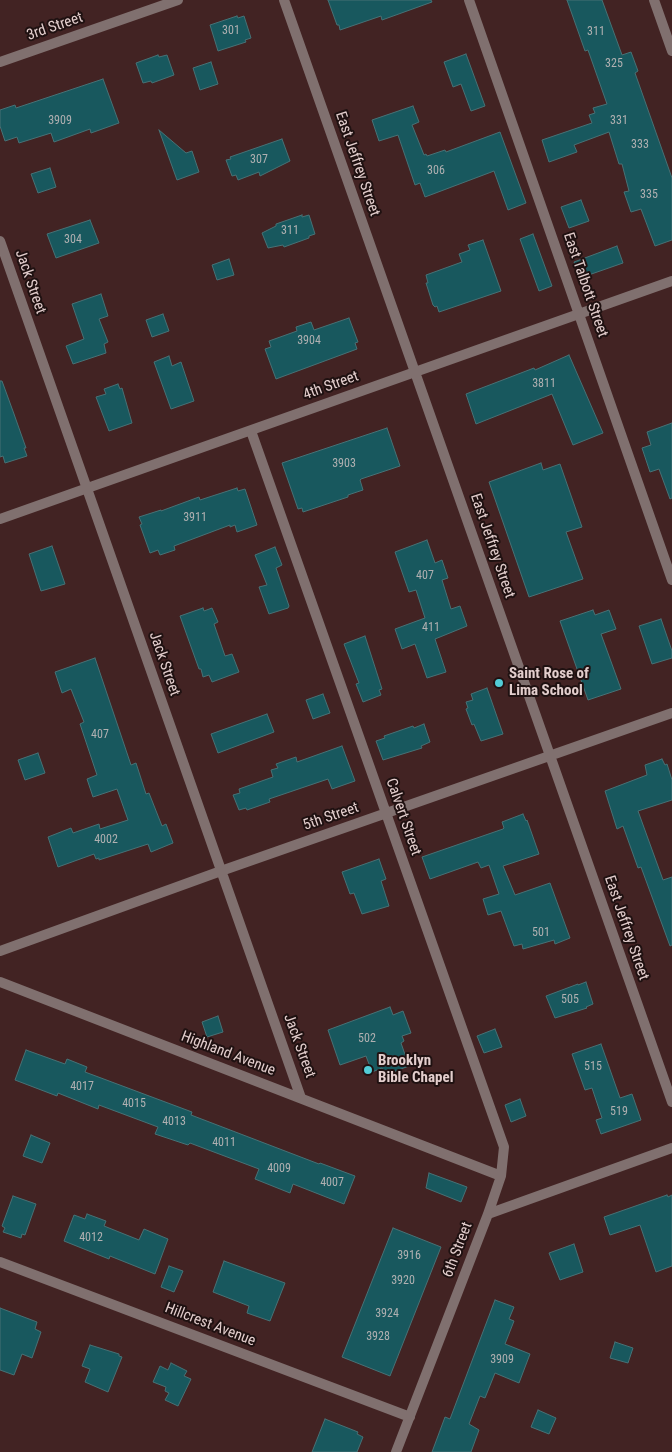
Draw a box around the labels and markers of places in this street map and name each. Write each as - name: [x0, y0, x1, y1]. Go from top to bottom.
- place label: Saint Rose of Lima School: [509, 665, 589, 700]
- marker: Saint Rose of Lima School: [493, 677, 505, 689]
- place label: Brooklyn Bible Chapel: [378, 1052, 453, 1087]
- marker: Brooklyn Bible Chapel: [362, 1064, 374, 1076]

